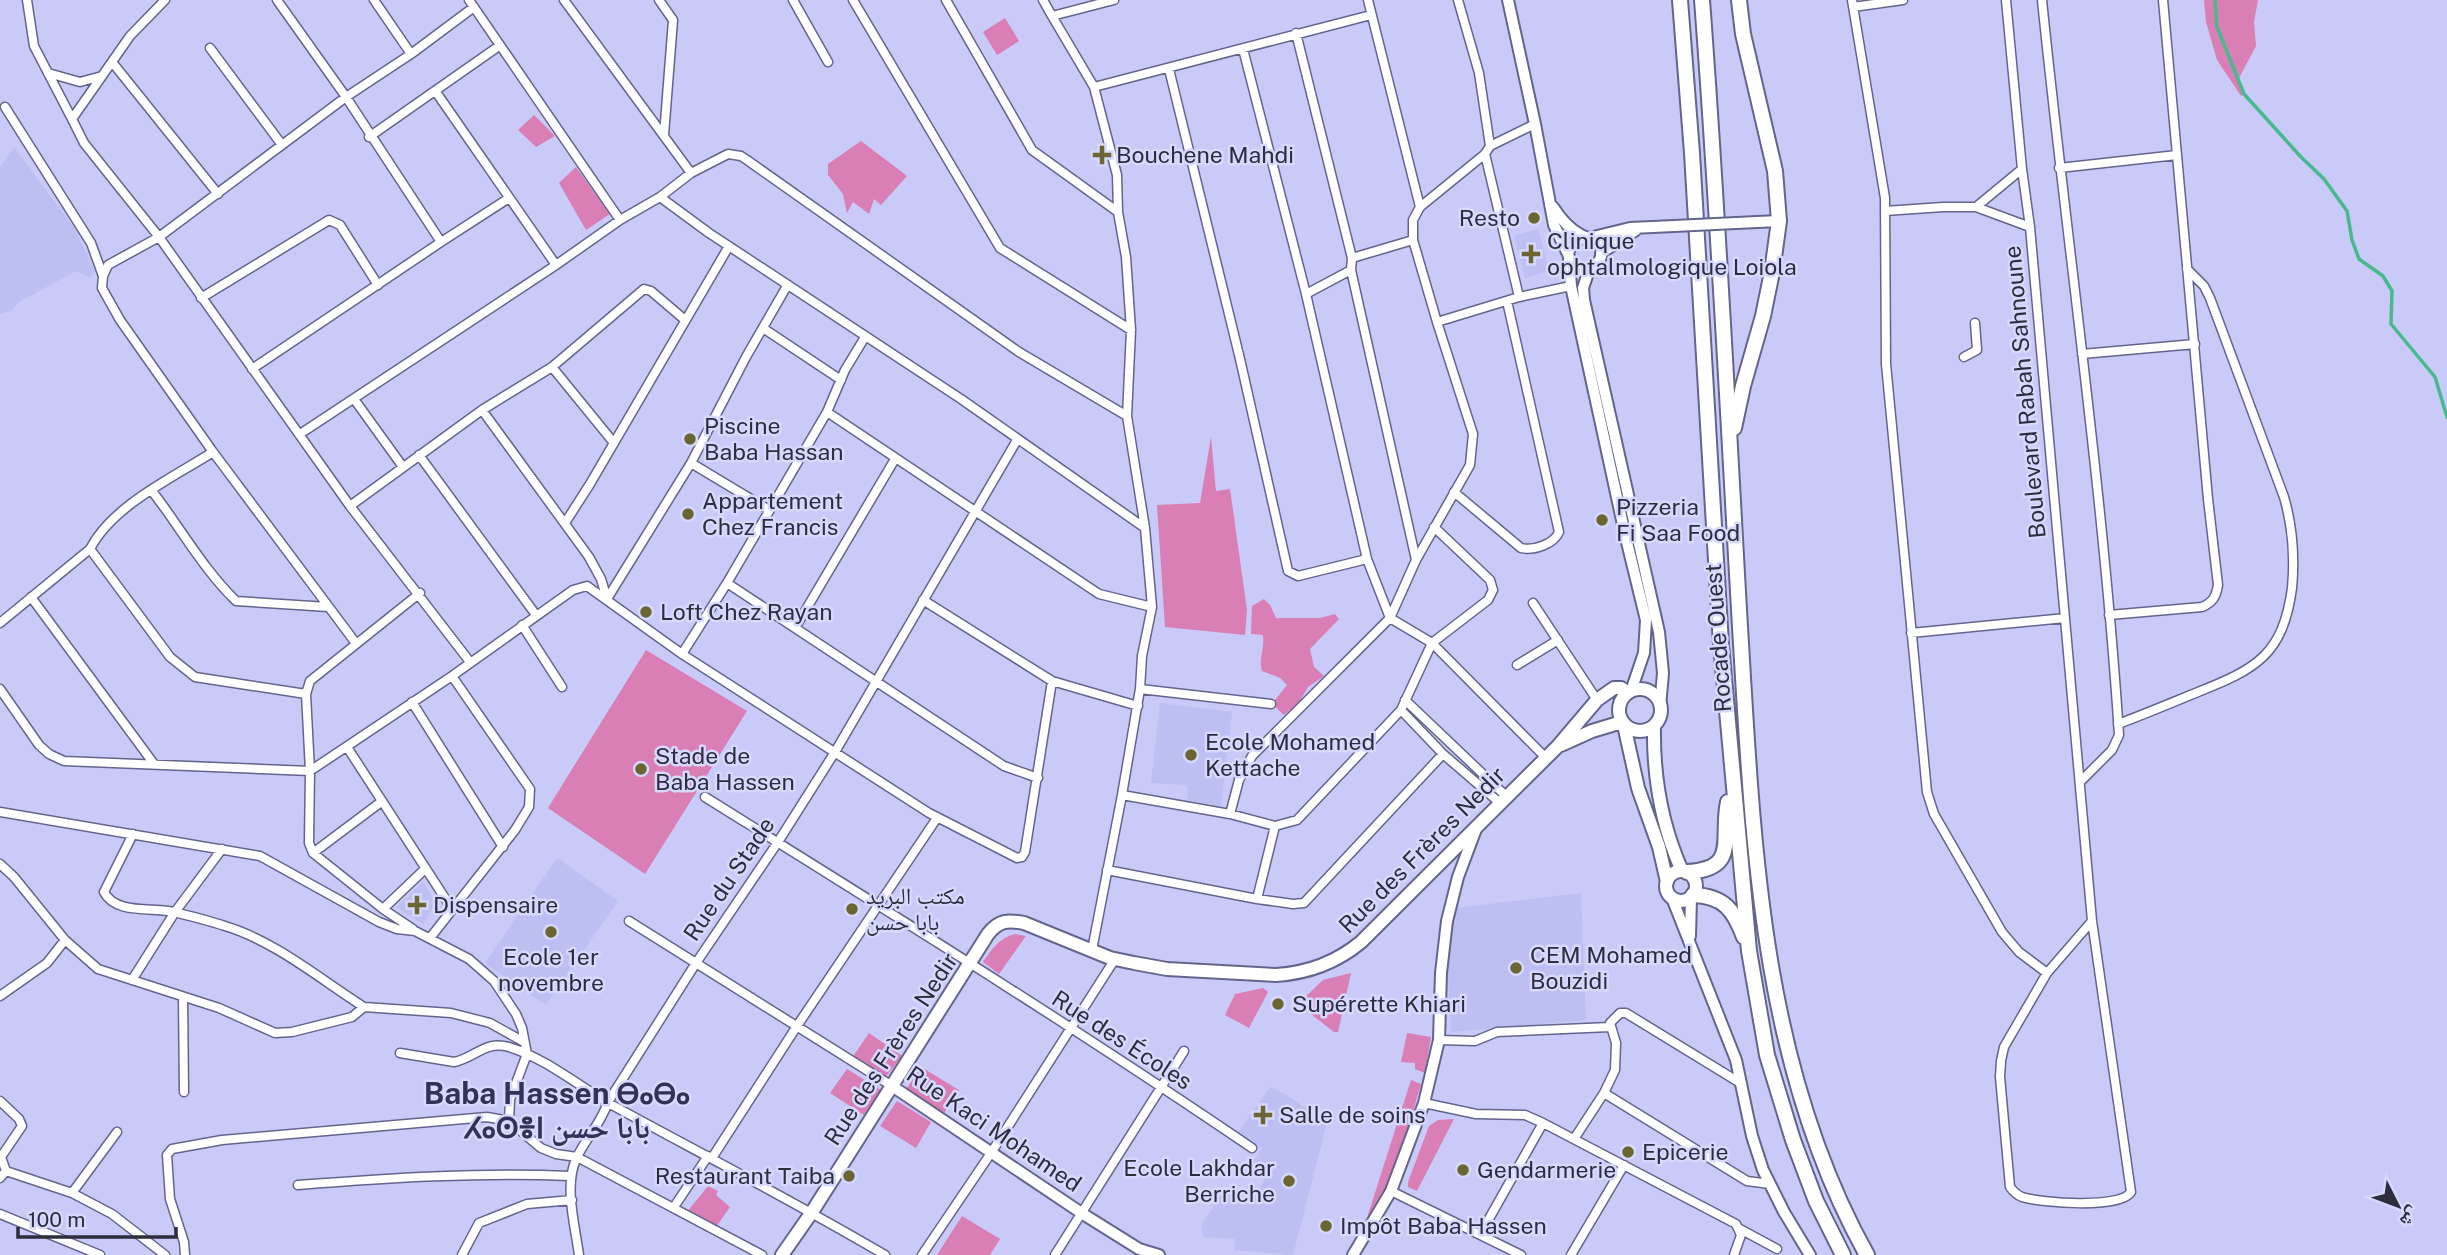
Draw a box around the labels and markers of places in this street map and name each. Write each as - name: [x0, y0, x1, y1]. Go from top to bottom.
- place label: Bouchene Mahdi: [1116, 141, 1294, 168]
- marker: Bouchene Mahdi: [1094, 147, 1110, 163]
- place label: Resto: [1459, 204, 1520, 231]
- marker: Resto: [1526, 210, 1542, 226]
- place label: Clinique ophtalmologique Loiola: [1547, 227, 1797, 280]
- marker: Clinique ophtalmologique Loiola: [1521, 244, 1541, 264]
- place label: Piscine Baba Hassan: [704, 412, 843, 465]
- marker: Piscine Baba Hassan: [682, 431, 698, 447]
- place label: Appartement Chez Francis: [702, 487, 843, 540]
- place label: Pizzeria Fi Saa Food: [1616, 493, 1740, 546]
- marker: Appartement Chez Francis: [680, 506, 696, 522]
- marker: Pizzeria Fi Saa Food: [1594, 512, 1610, 528]
- place label: Loft Chez Rayan: [660, 598, 833, 625]
- marker: Loft Chez Rayan: [638, 604, 654, 620]
- place label: Ecole Mohamed Kettache: [1205, 728, 1375, 781]
- place label: Stade de Baba Hassen: [655, 742, 795, 795]
- marker: Ecole Mohamed Kettache: [1183, 747, 1199, 763]
- marker: Stade de Baba Hassen: [633, 761, 649, 777]
- place label: مكتب البريد بابا حسن: [866, 882, 965, 936]
- place label: Dispensaire: [433, 891, 558, 918]
- marker: Dispensaire: [407, 895, 427, 915]
- marker: مكتب البريد بابا حسن: [844, 901, 860, 917]
- marker: Ecole 1er novembre: [543, 924, 559, 940]
- place label: CEM Mohamed Bouzidi: [1530, 941, 1692, 994]
- place label: Ecole 1er novembre: [498, 943, 604, 996]
- marker: CEM Mohamed Bouzidi: [1508, 960, 1524, 976]
- place label: Supérette Khiari: [1292, 990, 1466, 1017]
- marker: Supérette Khiari: [1270, 996, 1286, 1012]
- place label: Salle de soins: [1279, 1101, 1426, 1128]
- marker: Salle de soins: [1253, 1105, 1273, 1125]
- place label: Epicerie: [1642, 1138, 1729, 1165]
- marker: Epicerie: [1620, 1144, 1636, 1160]
- place label: Ecole Lakhdar Berriche: [1123, 1154, 1275, 1207]
- place label: Gendarmerie: [1477, 1156, 1616, 1183]
- place label: Restaurant Taiba: [655, 1162, 835, 1189]
- marker: Gendarmerie: [1455, 1162, 1471, 1178]
- marker: Restaurant Taiba: [841, 1168, 857, 1184]
- marker: Ecole Lakhdar Berriche: [1281, 1173, 1297, 1189]
- place label: Impôt Baba Hassen: [1340, 1212, 1547, 1239]
- marker: Impôt Baba Hassen: [1318, 1218, 1334, 1234]

